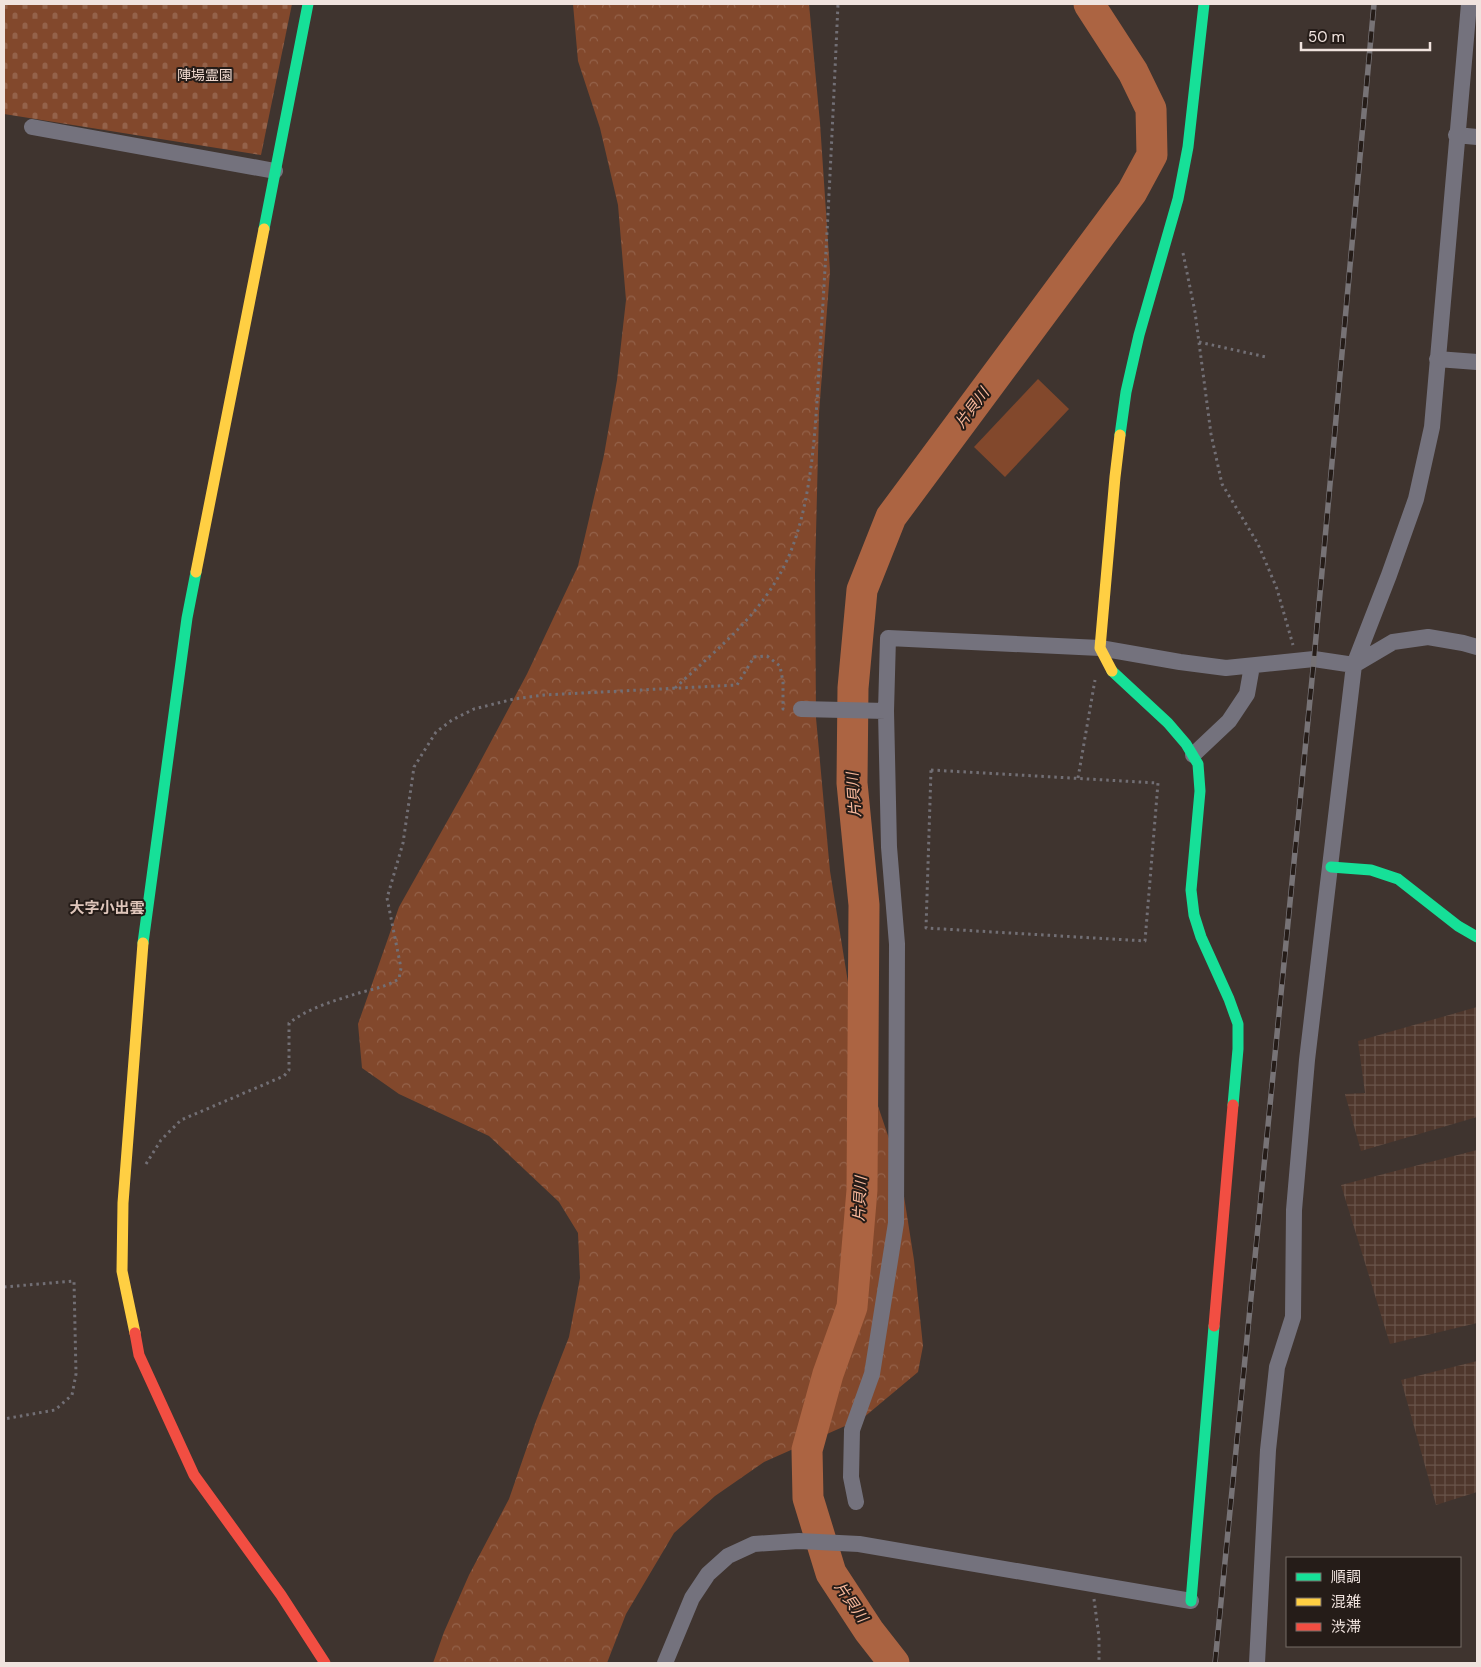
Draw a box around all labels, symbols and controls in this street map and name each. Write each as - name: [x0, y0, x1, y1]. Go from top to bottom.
- scale bar: [1301, 20, 1430, 52]
- text: 50 m: [1308, 27, 1345, 47]
- park label: 陣場霊園: [177, 66, 233, 84]
- water label: 片貝川: [950, 382, 995, 432]
- water label: 片貝川: [842, 770, 866, 818]
- district label: 大字小出雲: [69, 898, 145, 918]
- water label: 片貝川: [849, 1174, 871, 1222]
- legend: [1286, 1557, 1461, 1647]
- text: 順調: [1331, 1567, 1361, 1587]
- water label: 片貝川: [830, 1578, 873, 1628]
- text: 混雑: [1331, 1592, 1361, 1612]
- text: 渋滞: [1331, 1617, 1361, 1637]

